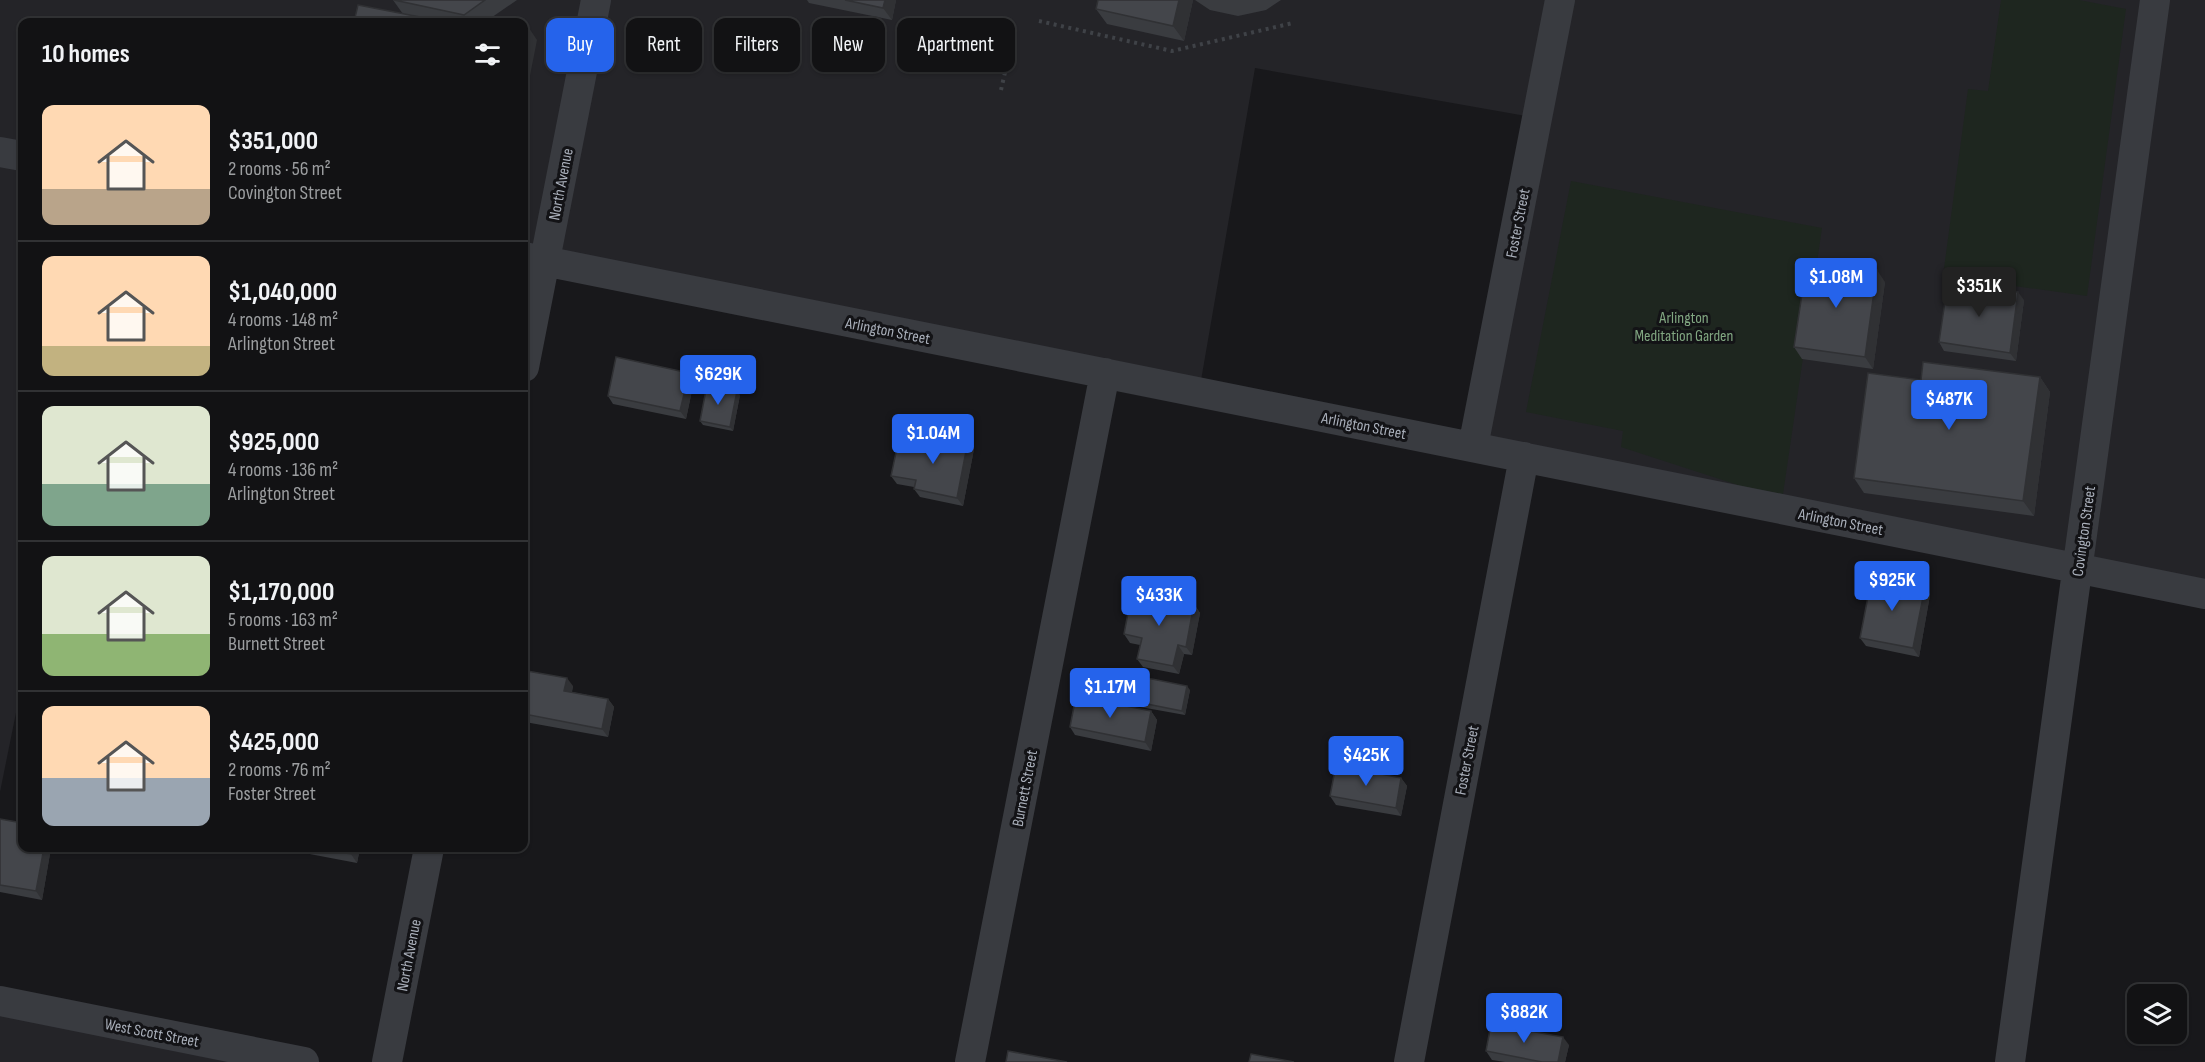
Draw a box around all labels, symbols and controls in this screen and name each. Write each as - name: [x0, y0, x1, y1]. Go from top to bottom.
- chip: Buy: [546, 18, 614, 72]
- chip: Rent: [626, 18, 702, 72]
- chip: Filters: [714, 18, 800, 72]
- chip: New: [812, 18, 885, 72]
- chip: Apartment: [897, 18, 1015, 72]
- icon: filters: [471, 38, 504, 71]
- text: 10 homes: [42, 39, 130, 70]
- text: $351,000: [228, 126, 318, 157]
- icon: home: [90, 129, 162, 201]
- street label: North Avenue: [545, 147, 578, 222]
- text: 2 rooms · 56 m²: [228, 157, 331, 181]
- text: Covington Street: [228, 181, 342, 205]
- street label: Foster Street: [1502, 187, 1535, 260]
- pin: $1.08M: [1787, 258, 1885, 309]
- text: $1.08M: [1809, 265, 1863, 289]
- pin: $351K: [1937, 267, 2021, 318]
- text: $351K: [1956, 274, 2002, 298]
- text: $1,040,000: [228, 277, 337, 308]
- icon: home: [90, 280, 162, 352]
- text: 4 rooms · 148 m²: [228, 308, 338, 332]
- park label: Arlington Meditation Garden: [1635, 309, 1733, 346]
- street label: Arlington Street: [843, 314, 932, 349]
- text: Arlington Street: [228, 332, 335, 356]
- pin: $629K: [676, 355, 760, 406]
- text: $629K: [694, 362, 742, 386]
- pin: $487K: [1907, 380, 1991, 431]
- text: $487K: [1925, 387, 1973, 411]
- street label: Arlington Street: [1319, 409, 1408, 444]
- pin: $1.04M: [884, 414, 982, 465]
- text: $1.04M: [906, 421, 960, 445]
- text: $925,000: [228, 427, 319, 458]
- icon: home: [90, 430, 162, 502]
- text: 4 rooms · 136 m²: [228, 458, 338, 482]
- text: Arlington Street: [228, 482, 335, 506]
- street label: Covington Street: [2069, 485, 2100, 578]
- street label: Arlington Street: [1796, 505, 1885, 540]
- pin: $925K: [1850, 561, 1934, 612]
- text: $925K: [1868, 568, 1916, 592]
- pin: $433K: [1117, 576, 1201, 627]
- text: $1,170,000: [228, 577, 334, 608]
- icon: home: [90, 580, 162, 652]
- text: $433K: [1135, 583, 1183, 607]
- text: 5 rooms · 163 m²: [228, 608, 338, 632]
- text: Burnett Street: [228, 632, 325, 656]
- pin: $1.17M: [1061, 668, 1159, 719]
- text: $1.17M: [1084, 675, 1136, 699]
- street label: Foster Street: [1451, 724, 1484, 797]
- text: $425,000: [228, 727, 319, 758]
- icon: home: [90, 730, 162, 802]
- pin: $425K: [1324, 736, 1408, 787]
- text: $425K: [1342, 743, 1390, 767]
- street label: Burnett Street: [1009, 748, 1042, 828]
- text: 2 rooms · 76 m²: [228, 758, 331, 782]
- text: Foster Street: [228, 782, 316, 806]
- street label: North Avenue: [393, 918, 426, 993]
- map controls: [2127, 984, 2187, 1044]
- button: layers: [2127, 984, 2187, 1044]
- pin: $882K: [1482, 993, 1566, 1044]
- text: $882K: [1500, 1000, 1548, 1024]
- street label: West Scott Street: [103, 1015, 201, 1052]

